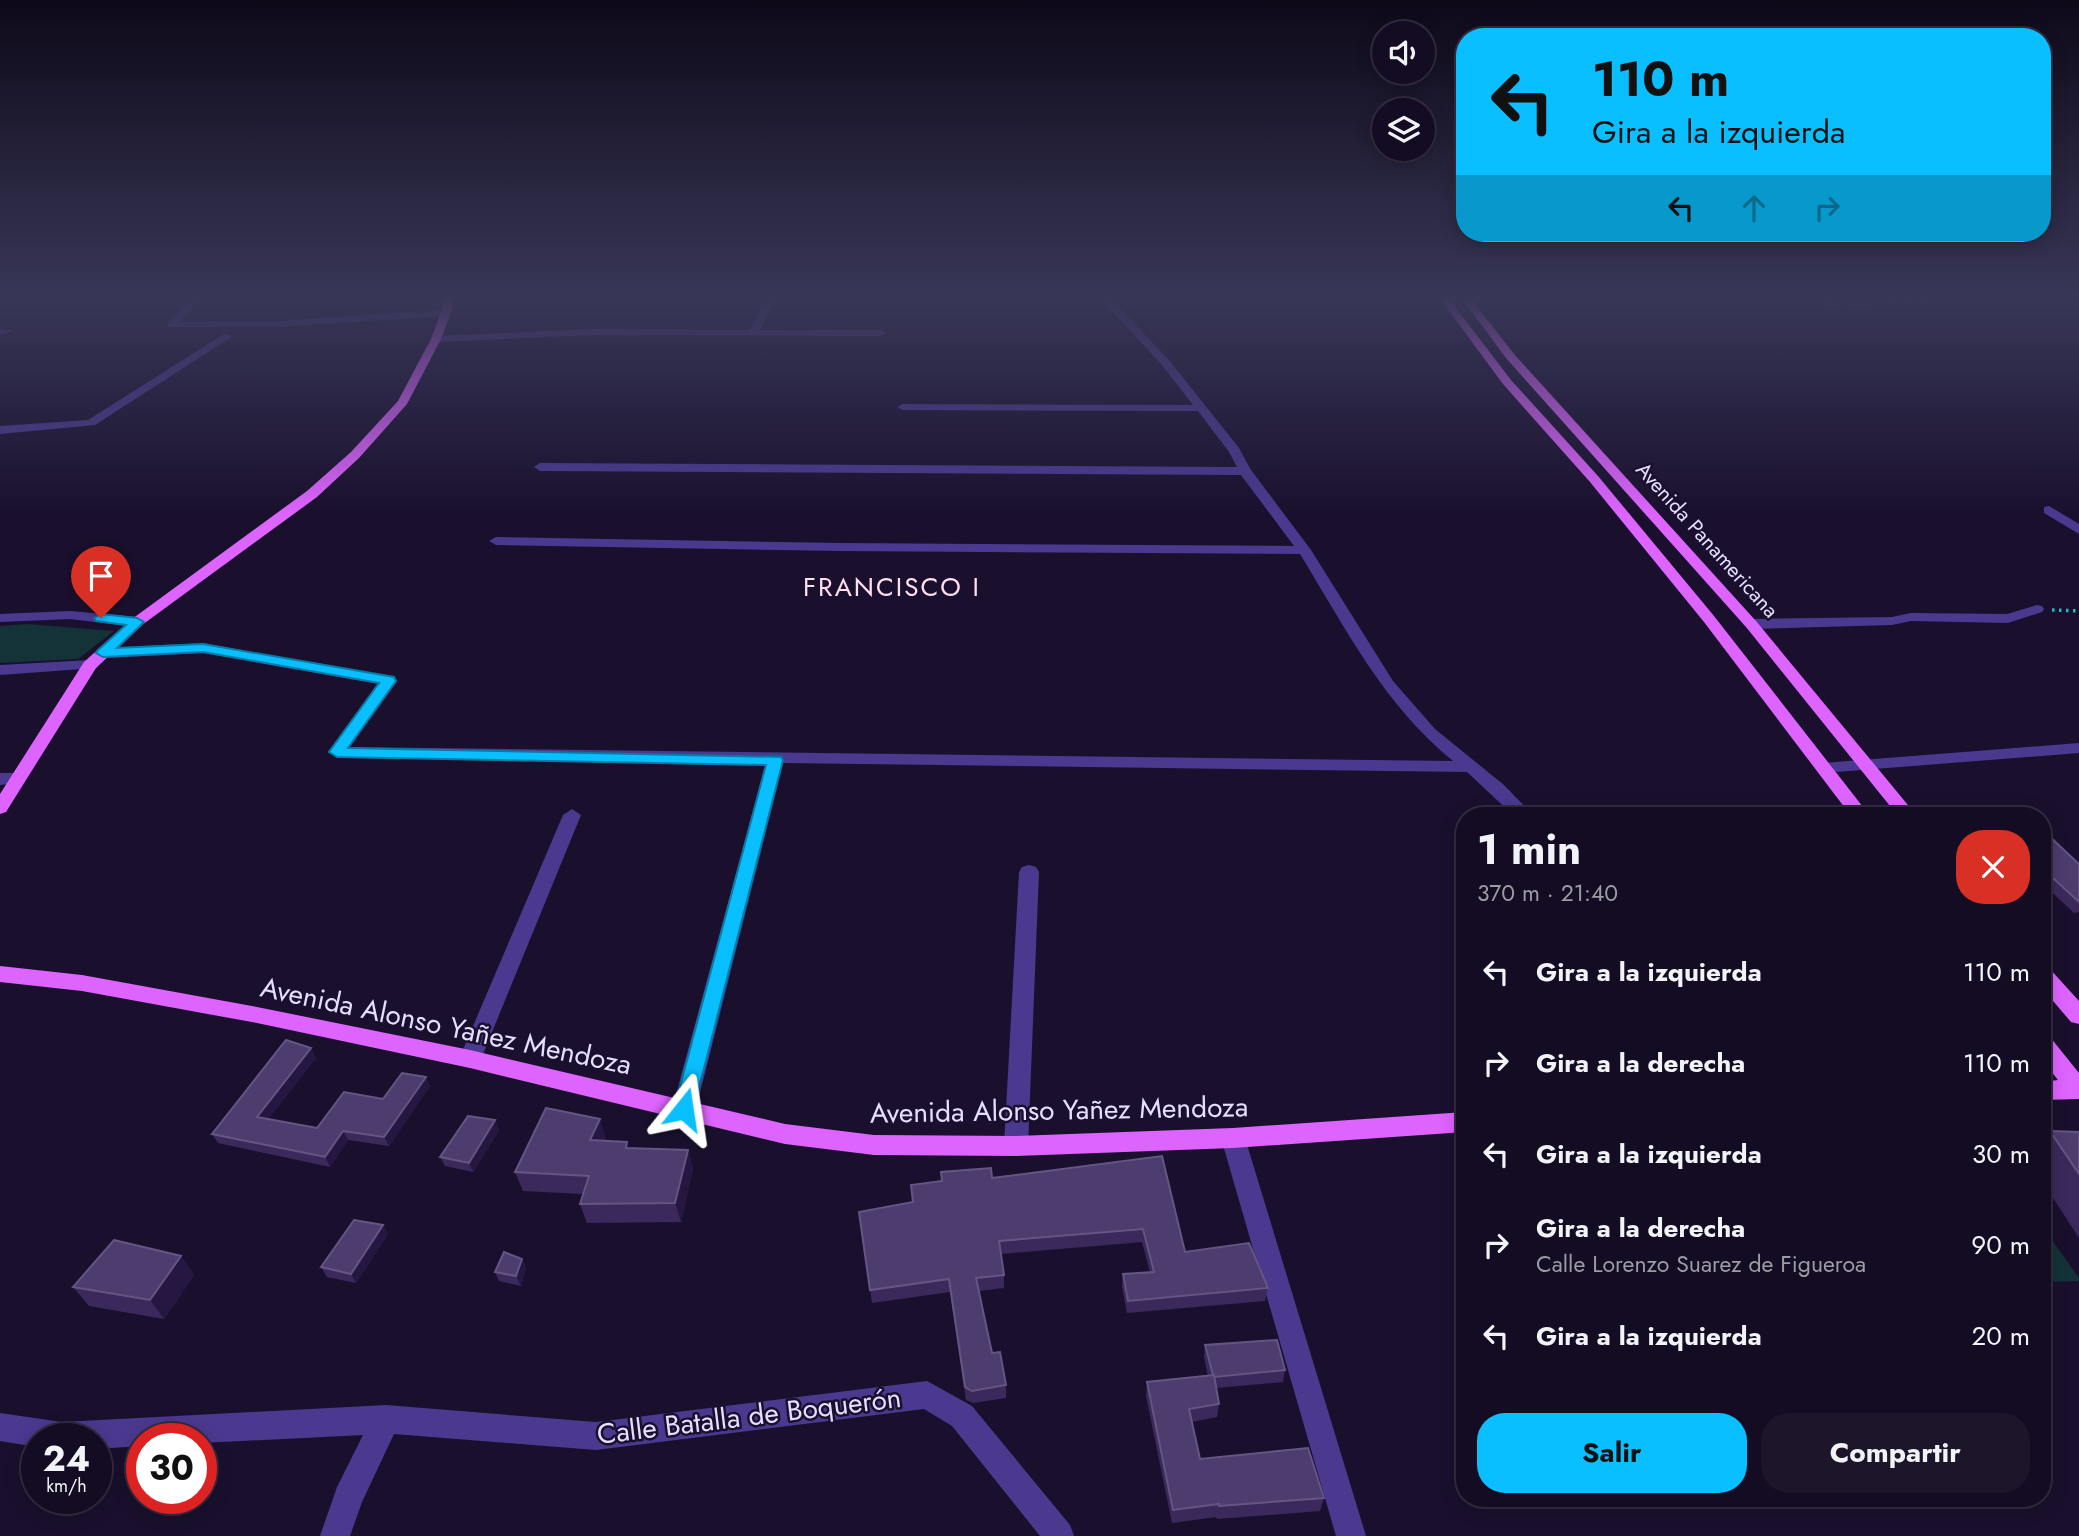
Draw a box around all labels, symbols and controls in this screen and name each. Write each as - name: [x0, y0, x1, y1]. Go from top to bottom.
- map controls: [1372, 21, 1435, 161]
- button: sound: [1372, 21, 1435, 84]
- text: 110 m: [1592, 44, 1729, 114]
- icon: left: [1477, 56, 1568, 147]
- button: layers: [1372, 98, 1435, 161]
- text: Gira a la izquierda: [1592, 109, 1845, 155]
- icon: left: [1662, 189, 1700, 227]
- icon: ahead: [1735, 189, 1773, 227]
- icon: right: [1808, 189, 1846, 227]
- street label: Avenida Panamericana: [1629, 455, 1785, 625]
- pin: [71, 546, 131, 618]
- icon: arrive: [82, 557, 120, 595]
- district label: FRANCISCO I: [803, 568, 981, 606]
- text: 1 min: [1477, 819, 1581, 880]
- button: close: [1956, 830, 2030, 904]
- text: 370 m · 21:40: [1477, 876, 1618, 910]
- icon: left: [1477, 953, 1515, 991]
- text: Gira a la izquierda: [1536, 953, 1762, 991]
- text: 110 m: [1963, 953, 2030, 991]
- street label: Avenida Alonso Yañez Mendoza: [257, 967, 635, 1085]
- icon: right: [1477, 1044, 1515, 1082]
- text: Gira a la derecha: [1536, 1044, 1745, 1082]
- text: 110 m: [1963, 1044, 2030, 1082]
- position arrow: [647, 1072, 721, 1146]
- street label: Avenida Alonso Yañez Mendoza: [869, 1086, 1249, 1134]
- icon: left: [1477, 1135, 1515, 1173]
- text: Gira a la izquierda: [1536, 1135, 1762, 1173]
- text: 30 m: [1972, 1135, 2030, 1173]
- text: Gira a la derecha: [1536, 1209, 1745, 1247]
- icon: right: [1477, 1226, 1515, 1264]
- text: 90 m: [1971, 1226, 2030, 1264]
- text: Calle Lorenzo Suarez de Figueroa: [1536, 1247, 1866, 1281]
- icon: left: [1477, 1317, 1515, 1355]
- text: Gira a la izquierda: [1536, 1317, 1762, 1355]
- text: 20 m: [1972, 1317, 2030, 1355]
- street label: Calle Batalla de Boquerón: [594, 1377, 904, 1455]
- button: Salir: [1477, 1413, 1747, 1493]
- button: Compartir: [1761, 1413, 2030, 1493]
- speed limit sign: 30: [126, 1423, 217, 1514]
- text: 24: [43, 1434, 90, 1484]
- text: km/h: [46, 1473, 87, 1499]

